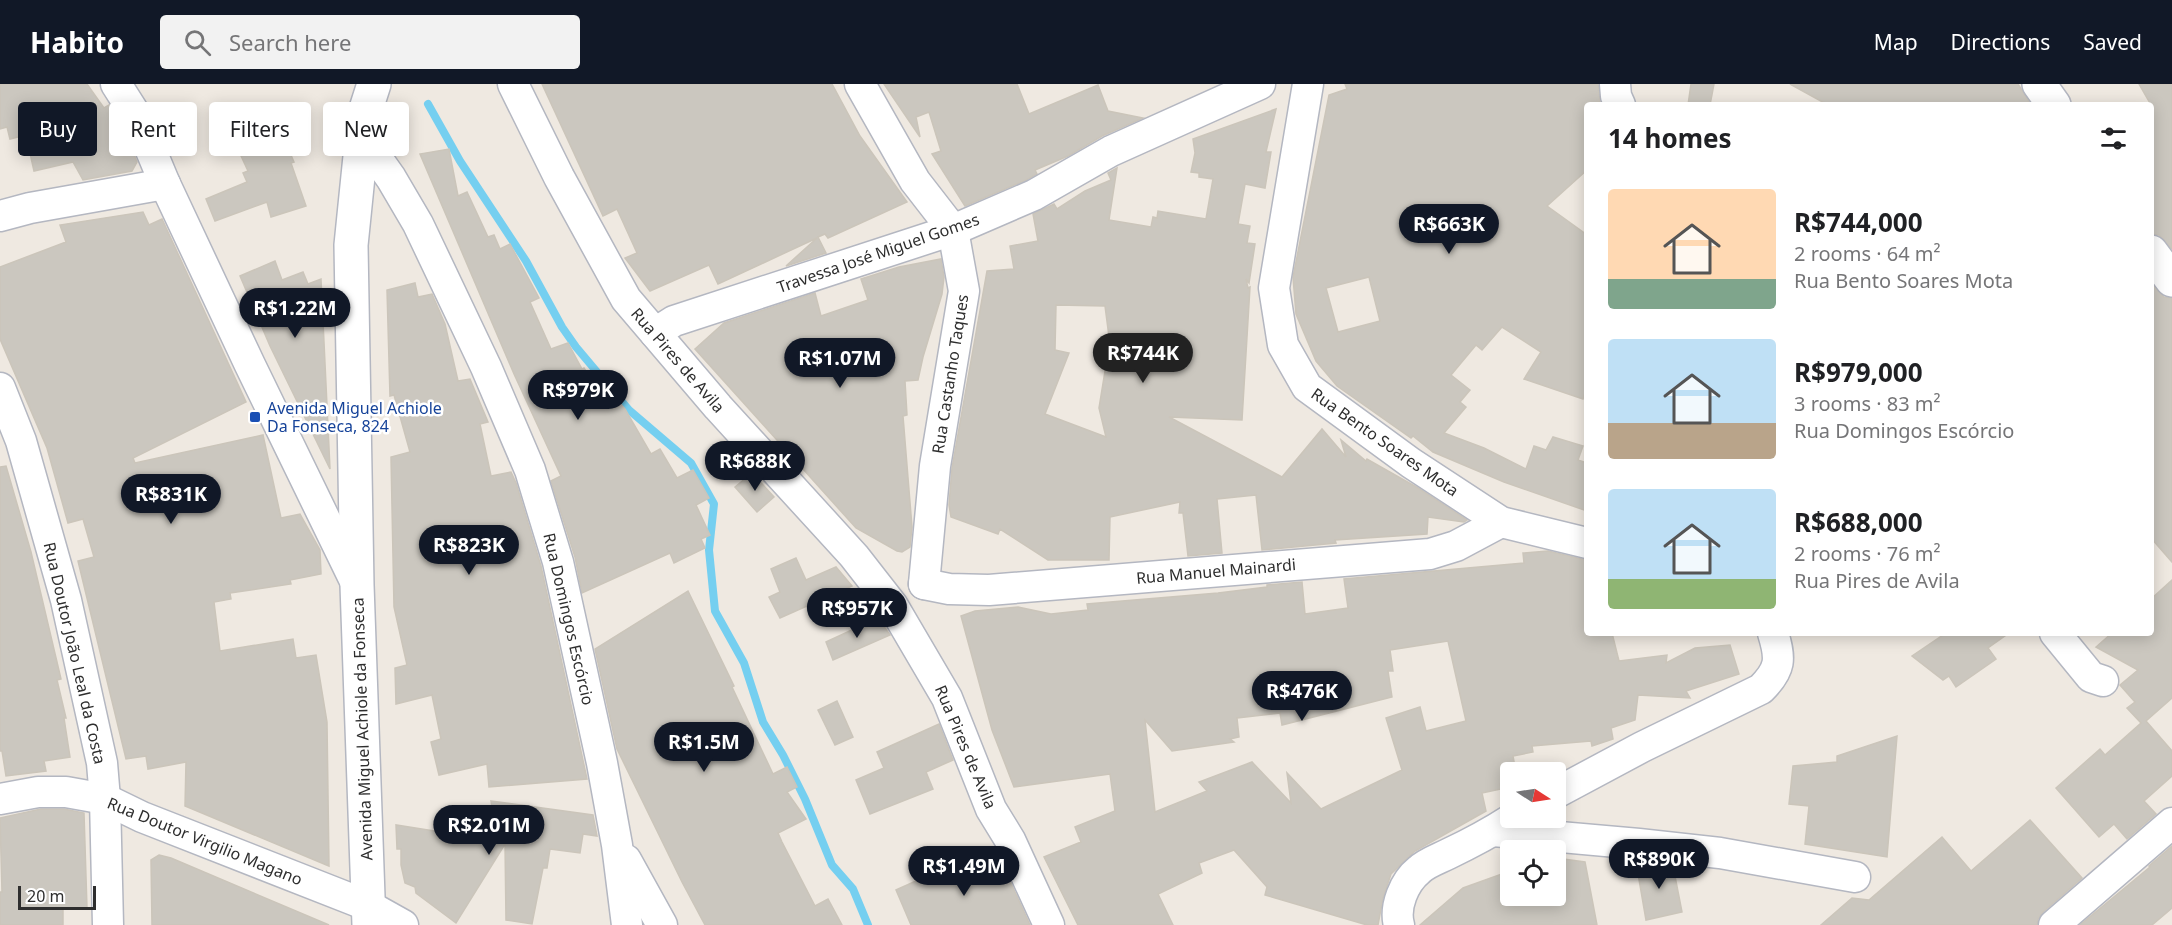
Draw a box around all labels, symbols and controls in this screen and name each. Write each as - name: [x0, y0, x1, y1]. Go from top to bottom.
- search box: [160, 15, 580, 69]
- text: Habito: [30, 23, 124, 61]
- icon: search: [181, 26, 214, 59]
- text: Search here: [229, 27, 351, 57]
- text: Map: [1874, 28, 1918, 56]
- text: Directions: [1951, 28, 2050, 56]
- text: Saved: [2083, 28, 2142, 56]
- chip: Buy: [18, 102, 97, 156]
- chip: Rent: [109, 102, 197, 156]
- chip: Filters: [209, 102, 311, 156]
- chip: New: [323, 102, 409, 156]
- text: 14 homes: [1608, 120, 1732, 156]
- icon: filters: [2097, 122, 2130, 155]
- pin: R$663K: [1400, 204, 1498, 255]
- text: R$744,000: [1794, 204, 1923, 240]
- street label: Travessa José Miguel Gomes: [774, 208, 982, 298]
- text: R$663K: [1413, 210, 1485, 237]
- icon: home: [1656, 213, 1728, 285]
- text: 2 rooms · 64 m²: [1794, 240, 1941, 267]
- text: Rua Bento Soares Mota: [1794, 267, 2013, 294]
- pin: R$1.22M: [240, 288, 350, 339]
- street label: Rua Castanho Taques: [927, 293, 973, 455]
- text: R$1.22M: [253, 294, 337, 321]
- street label: Rua Pires de Avila: [626, 303, 730, 417]
- pin: R$744K: [1094, 333, 1192, 384]
- pin: R$1.07M: [785, 338, 895, 389]
- text: R$744K: [1107, 339, 1179, 366]
- text: R$1.07M: [798, 344, 882, 371]
- text: R$979,000: [1794, 354, 1923, 390]
- icon: home: [1656, 363, 1728, 435]
- pin: R$979K: [529, 370, 627, 421]
- text: R$979K: [542, 376, 614, 403]
- street label: Rua Bento Soares Mota: [1307, 383, 1463, 501]
- text: 3 rooms · 83 m²: [1794, 390, 1941, 417]
- place label: Avenida Miguel Achiole Da Fonseca, 824: [267, 397, 442, 437]
- marker: Avenida Miguel Achiole Da Fonseca, 824: [248, 410, 262, 424]
- text: Rua Domingos Escórcio: [1794, 417, 2014, 444]
- pin: R$688K: [706, 441, 804, 492]
- text: R$688K: [719, 447, 791, 474]
- pin: R$831K: [122, 474, 220, 525]
- text: R$831K: [135, 480, 207, 507]
- text: R$688,000: [1794, 504, 1923, 540]
- icon: home: [1656, 513, 1728, 585]
- pin: R$823K: [420, 525, 518, 576]
- text: R$823K: [433, 531, 505, 558]
- street label: Rua Domingos Escórcio: [538, 531, 600, 707]
- street label: Rua Doutor João Leal da Costa: [39, 540, 111, 766]
- text: 2 rooms · 76 m²: [1794, 540, 1941, 567]
- street label: Rua Manuel Mainardi: [1135, 553, 1297, 589]
- text: Rua Pires de Avila: [1794, 567, 1960, 594]
- pin: R$957K: [808, 588, 906, 639]
- text: R$957K: [821, 594, 893, 621]
- street label: Avenida Miguel Achiole da Fonseca: [346, 597, 378, 861]
- pin: R$476K: [1253, 671, 1351, 722]
- text: R$476K: [1266, 677, 1338, 704]
- street label: Rua Pires de Avila: [930, 682, 1002, 812]
- pin: R$1.5M: [655, 722, 753, 773]
- text: R$1.5M: [668, 728, 740, 755]
- north arrow: [1500, 762, 1566, 828]
- map controls: [1500, 762, 1566, 906]
- street label: Rua Doutor Virgilio Magano: [104, 792, 306, 890]
- pin: R$2.01M: [434, 805, 544, 856]
- text: R$2.01M: [447, 811, 531, 838]
- pin: R$890K: [1610, 839, 1708, 890]
- button: locate: [1500, 840, 1566, 906]
- text: R$890K: [1623, 845, 1695, 872]
- pin: R$1.49M: [909, 846, 1019, 897]
- text: R$1.49M: [922, 852, 1006, 879]
- scale bar: [18, 883, 96, 910]
- text: 20 m: [27, 885, 64, 907]

